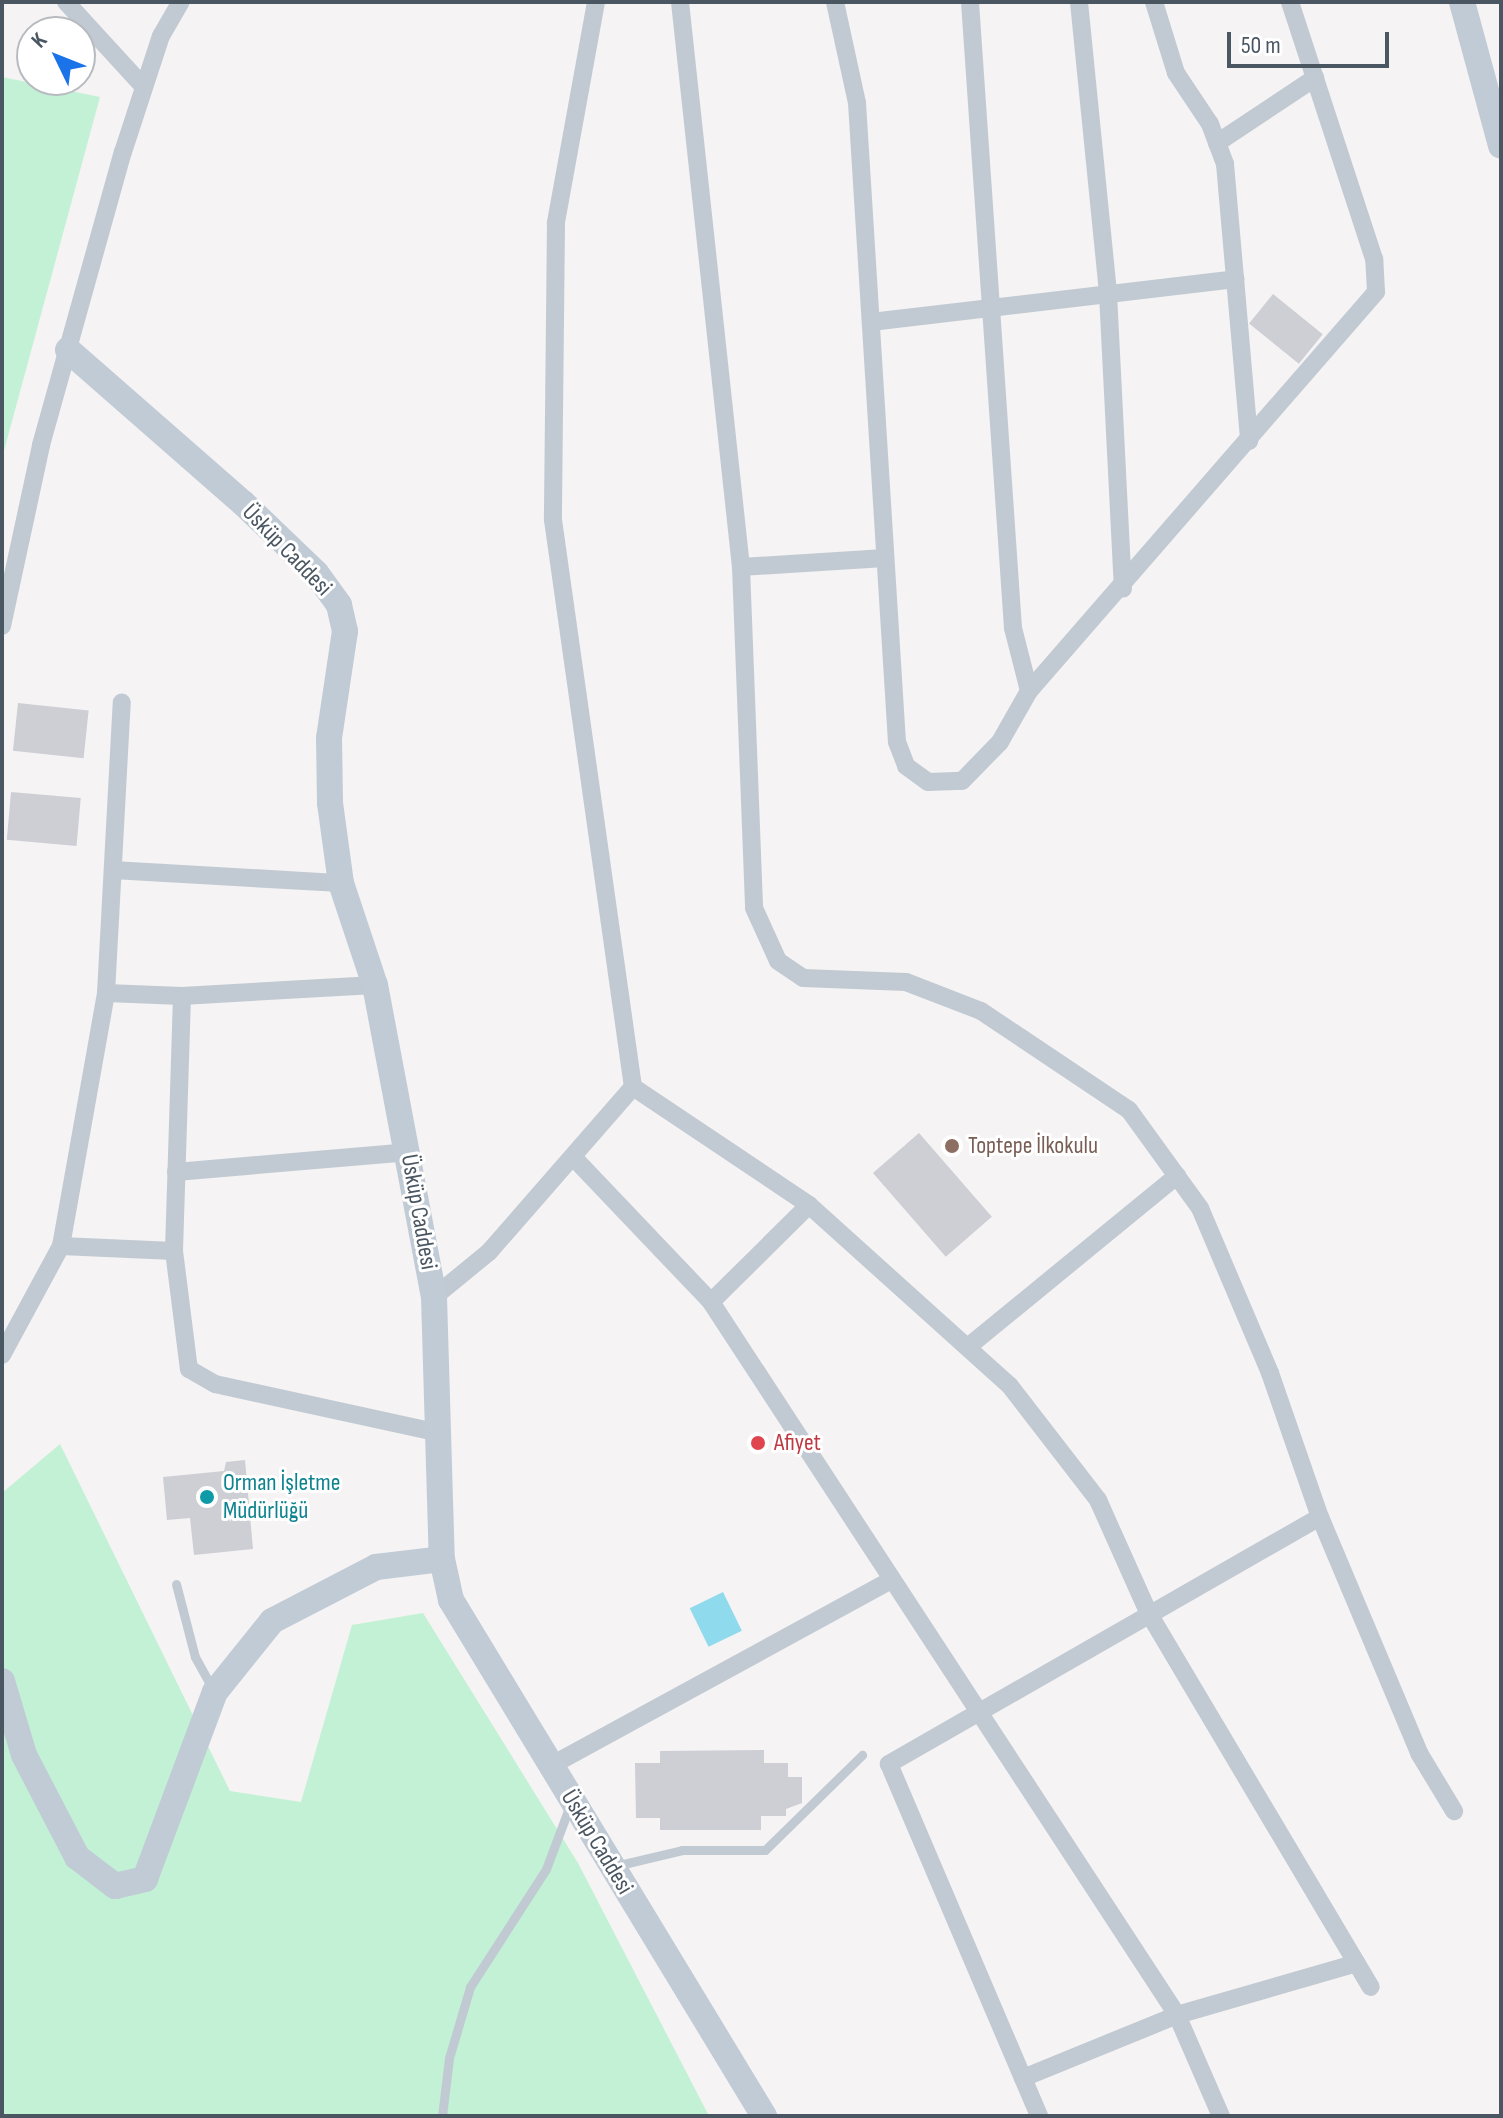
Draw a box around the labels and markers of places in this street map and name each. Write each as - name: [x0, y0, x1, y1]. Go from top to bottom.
- place label: Toptepe İlkokulu: [968, 1132, 1098, 1160]
- marker: Toptepe İlkokulu: [943, 1137, 961, 1155]
- place label: Afiyet: [774, 1429, 821, 1457]
- marker: Afiyet: [749, 1434, 767, 1452]
- place label: Orman İşletme Müdürlüğü: [223, 1469, 340, 1525]
- marker: Orman İşletme Müdürlüğü: [198, 1488, 216, 1506]

